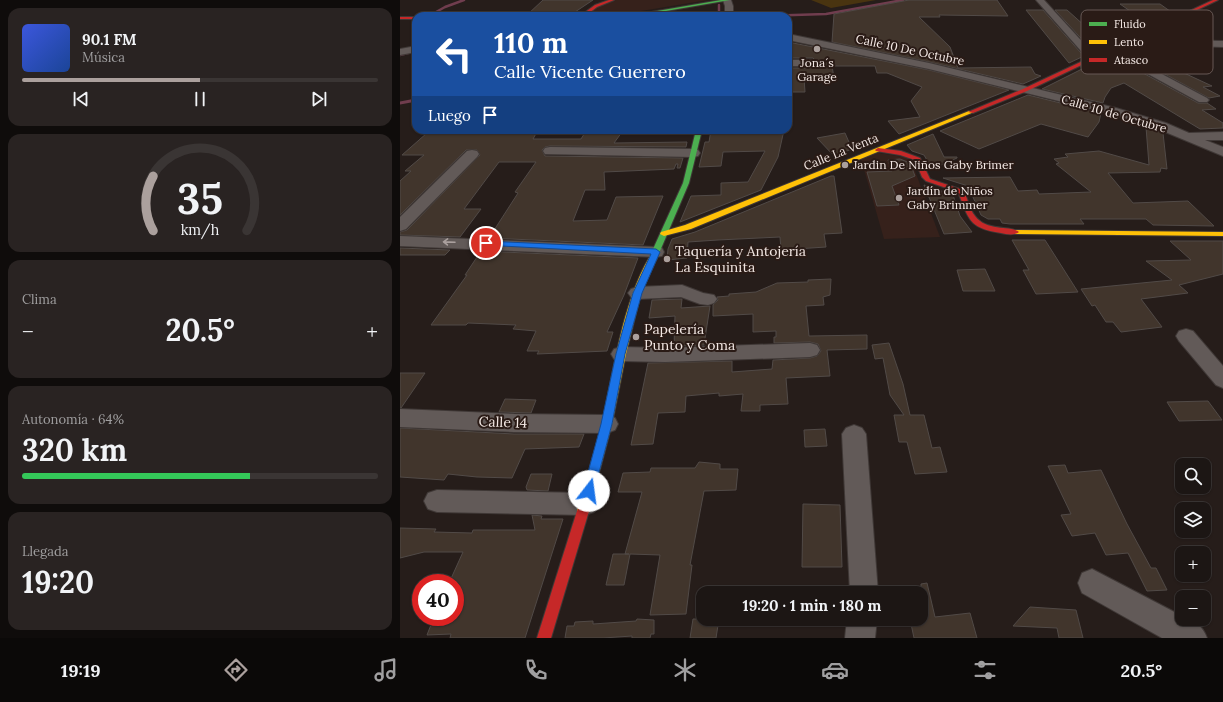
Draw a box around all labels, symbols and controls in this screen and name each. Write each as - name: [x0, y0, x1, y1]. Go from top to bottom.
- legend: [1081, 10, 1213, 74]
- text: Fluido: [1114, 17, 1146, 31]
- text: 110 m: [494, 25, 568, 61]
- icon: left: [428, 28, 480, 80]
- text: 90.1 FM: [82, 30, 137, 49]
- street label: Calle 10 De Octubre: [854, 31, 966, 68]
- text: Lento: [1114, 35, 1144, 49]
- marker: Jona´s Garage: [812, 44, 822, 54]
- text: Música: [82, 49, 125, 66]
- text: Atasco: [1113, 53, 1148, 67]
- place label: Jona´s Garage: [797, 55, 837, 84]
- text: Calle Vicente Guerrero: [494, 60, 686, 83]
- icon: previous: [70, 88, 92, 110]
- icon: pause: [189, 88, 211, 110]
- icon: next: [308, 88, 330, 110]
- street label: Calle 10 de Octubre: [1060, 91, 1169, 136]
- icon: arrive: [479, 104, 501, 126]
- text: Luego: [428, 106, 471, 125]
- street label: Calle La Venta: [801, 130, 880, 173]
- place label: Jardin De Niños Gaby Brimer: [852, 157, 1015, 172]
- marker: Jardin De Niños Gaby Brimer: [840, 160, 850, 170]
- text: 35: [177, 172, 223, 225]
- place label: Jardín de Niños Gaby Brimmer: [906, 183, 993, 212]
- marker: Jardín de Niños Gaby Brimmer: [894, 193, 904, 203]
- text: km/h: [181, 221, 220, 240]
- pin: [469, 226, 503, 260]
- icon: arrive: [475, 232, 497, 254]
- one-way arrow: [443, 238, 456, 246]
- place label: Taquería y Antojería La Esquinita: [675, 242, 806, 276]
- marker: Taquería y Antojería La Esquinita: [662, 254, 672, 264]
- text: Clima: [22, 291, 57, 308]
- text: 20.5°: [165, 311, 235, 349]
- text: −: [22, 317, 34, 345]
- text: +: [366, 317, 378, 345]
- place label: Papelería Punto y Coma: [644, 320, 735, 354]
- marker: Papelería Punto y Coma: [631, 332, 641, 342]
- text: Autonomía · 64%: [22, 411, 124, 428]
- street label: Calle 14: [478, 412, 528, 432]
- text: 320 km: [22, 431, 127, 469]
- map controls: [1175, 458, 1211, 626]
- button: search: [1175, 458, 1211, 494]
- position arrow: [568, 470, 610, 512]
- button: layers: [1175, 502, 1211, 538]
- text: Llegada: [22, 543, 68, 560]
- button: +: [1175, 546, 1211, 582]
- text: 19:20: [22, 563, 94, 601]
- speed limit sign: 40: [412, 574, 464, 626]
- button: −: [1175, 590, 1211, 626]
- text: 19:20 · 1 min · 180 m: [743, 596, 881, 615]
- icon: directions: [222, 656, 250, 684]
- icon: music: [372, 656, 400, 684]
- icon: phone: [522, 656, 550, 684]
- icon: climate: [671, 656, 699, 684]
- icon: car: [821, 656, 849, 684]
- icon: filters: [971, 656, 999, 684]
- text: 19:19: [61, 659, 101, 682]
- text: 20.5°: [1121, 659, 1162, 682]

